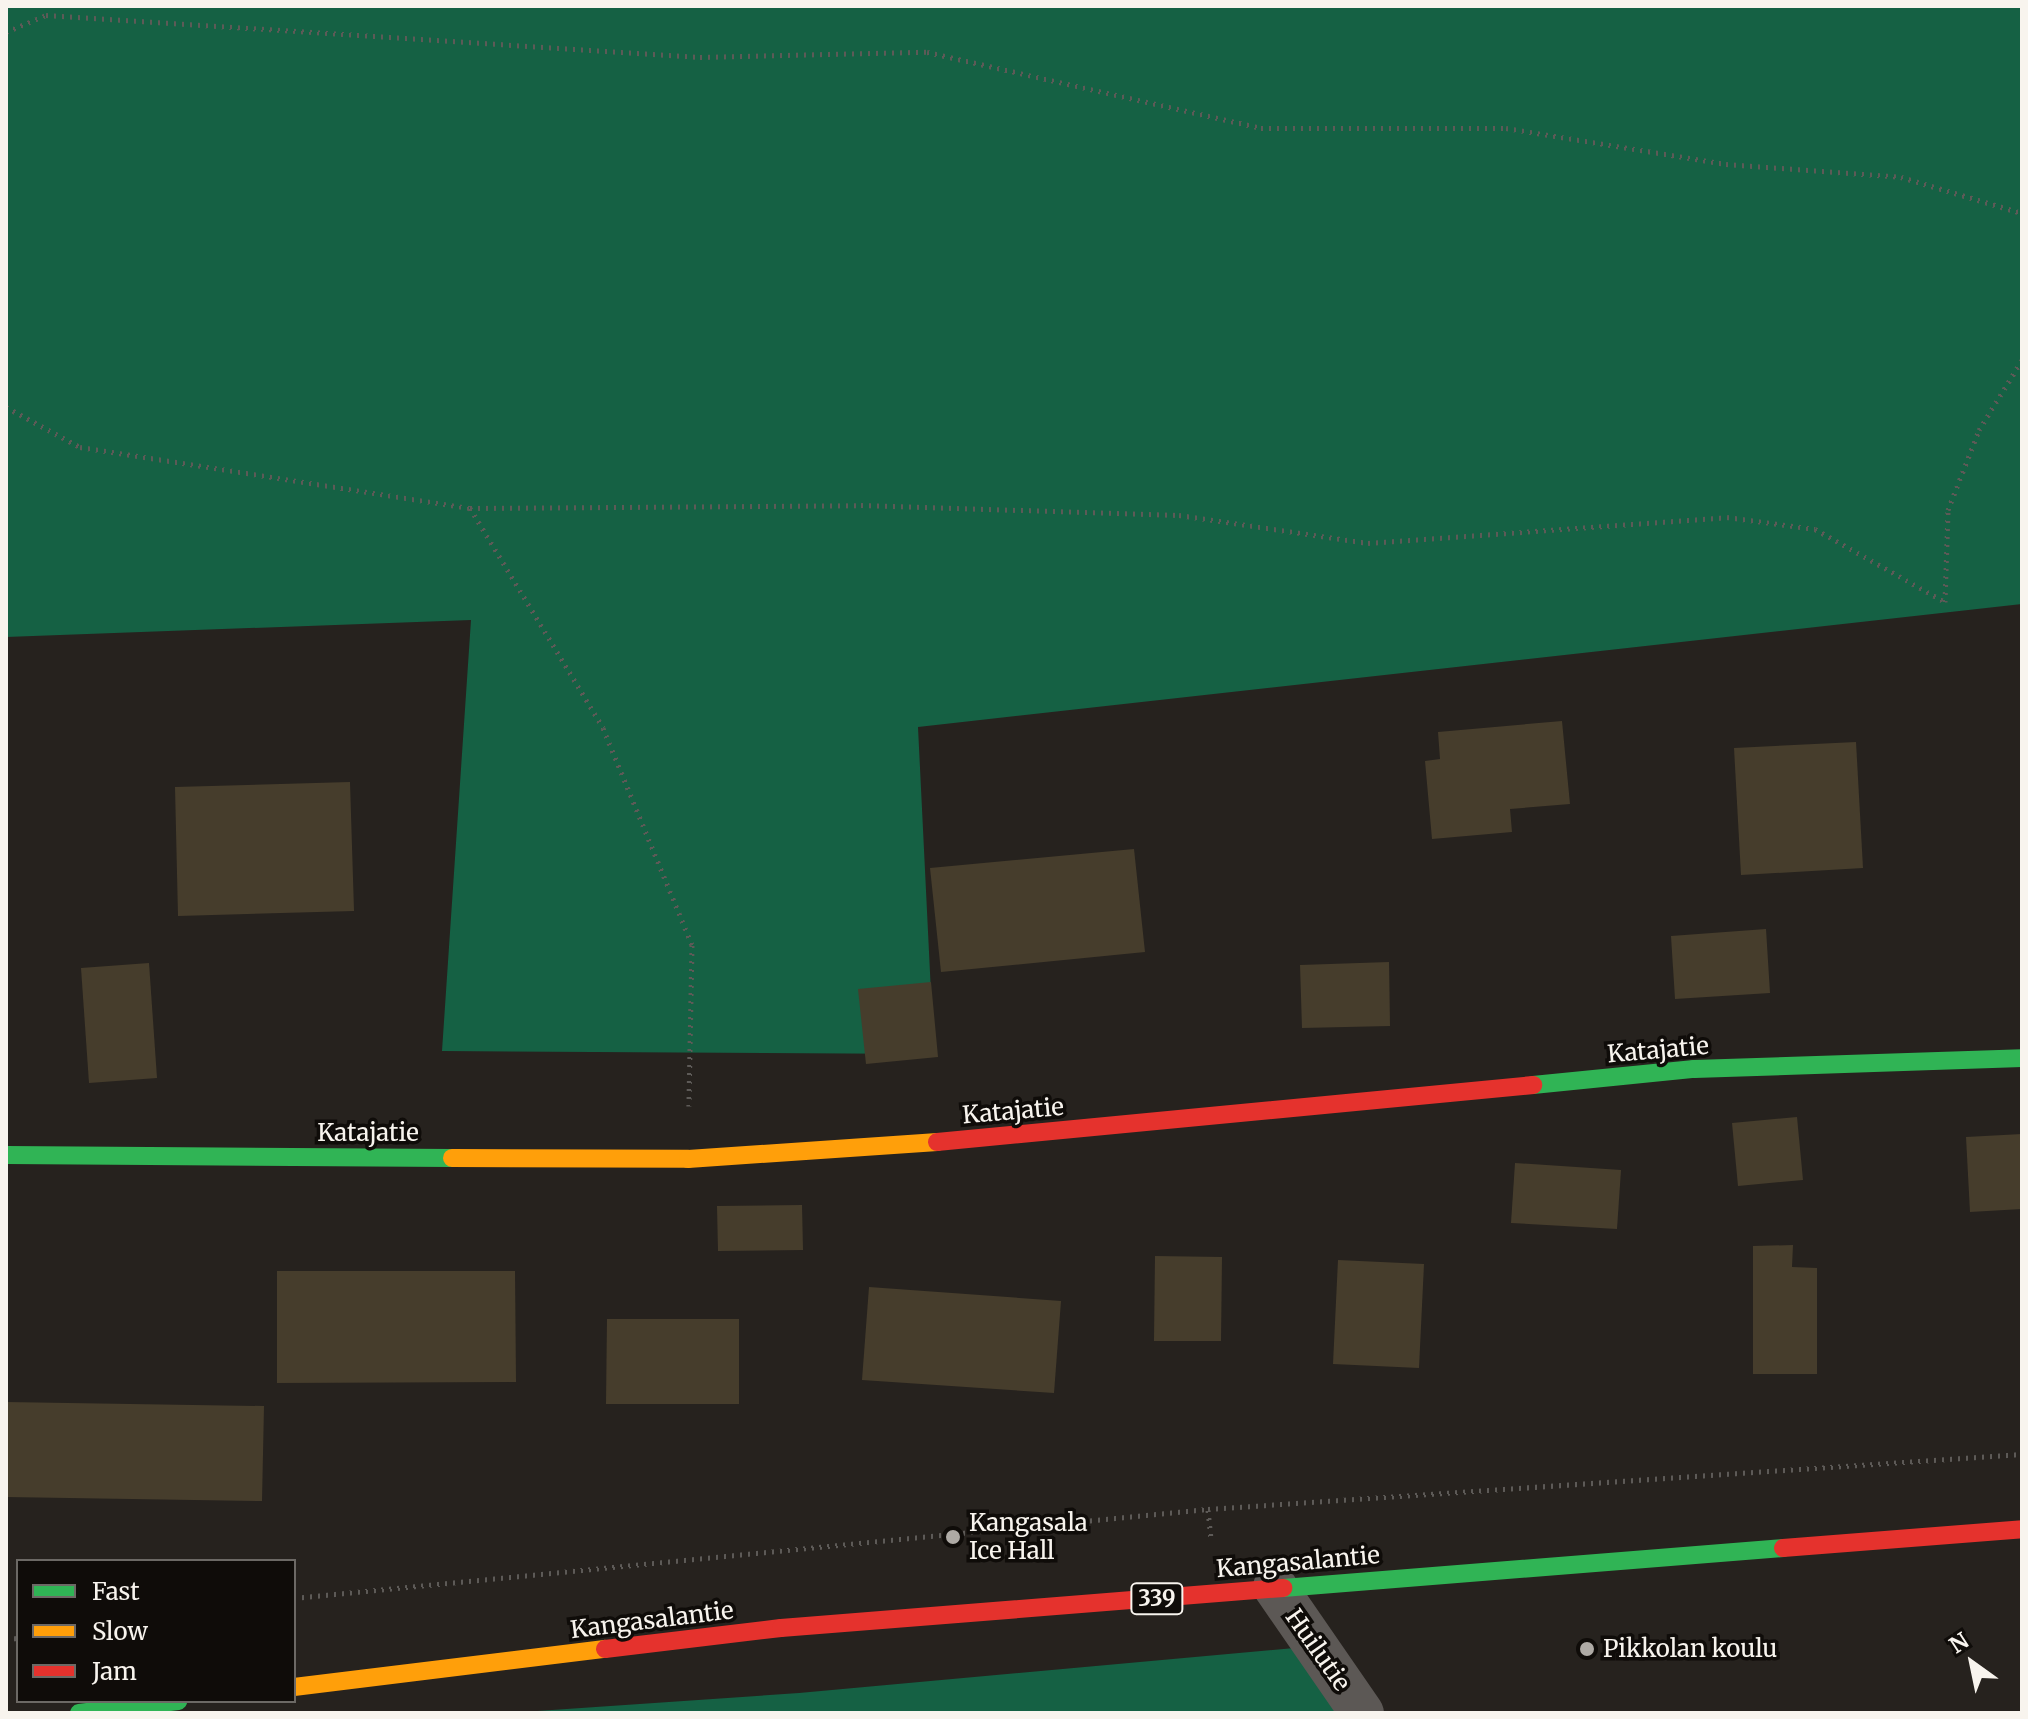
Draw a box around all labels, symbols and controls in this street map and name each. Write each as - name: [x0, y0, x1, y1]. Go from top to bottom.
- street label: Katajatie: [1606, 1031, 1710, 1069]
- street label: Katajatie: [961, 1092, 1065, 1130]
- street label: Katajatie: [317, 1119, 419, 1147]
- place label: Kangasala Ice Hall: [969, 1509, 1088, 1565]
- marker: Kangasala Ice Hall: [944, 1528, 962, 1546]
- street label: Kangasalantie: [1215, 1541, 1381, 1583]
- legend: [16, 1559, 296, 1703]
- text: Fast: [92, 1576, 140, 1607]
- road number: 339: [1129, 1581, 1185, 1617]
- street label: Kangasalantie: [569, 1596, 735, 1644]
- street label: Huilutie: [1279, 1604, 1357, 1696]
- text: Slow: [92, 1616, 148, 1647]
- north arrow: [1932, 1623, 2012, 1703]
- text: N: [1944, 1626, 1974, 1659]
- place label: Pikkolan koulu: [1603, 1635, 1777, 1663]
- marker: Pikkolan koulu: [1578, 1640, 1596, 1658]
- text: Jam: [92, 1656, 137, 1687]

